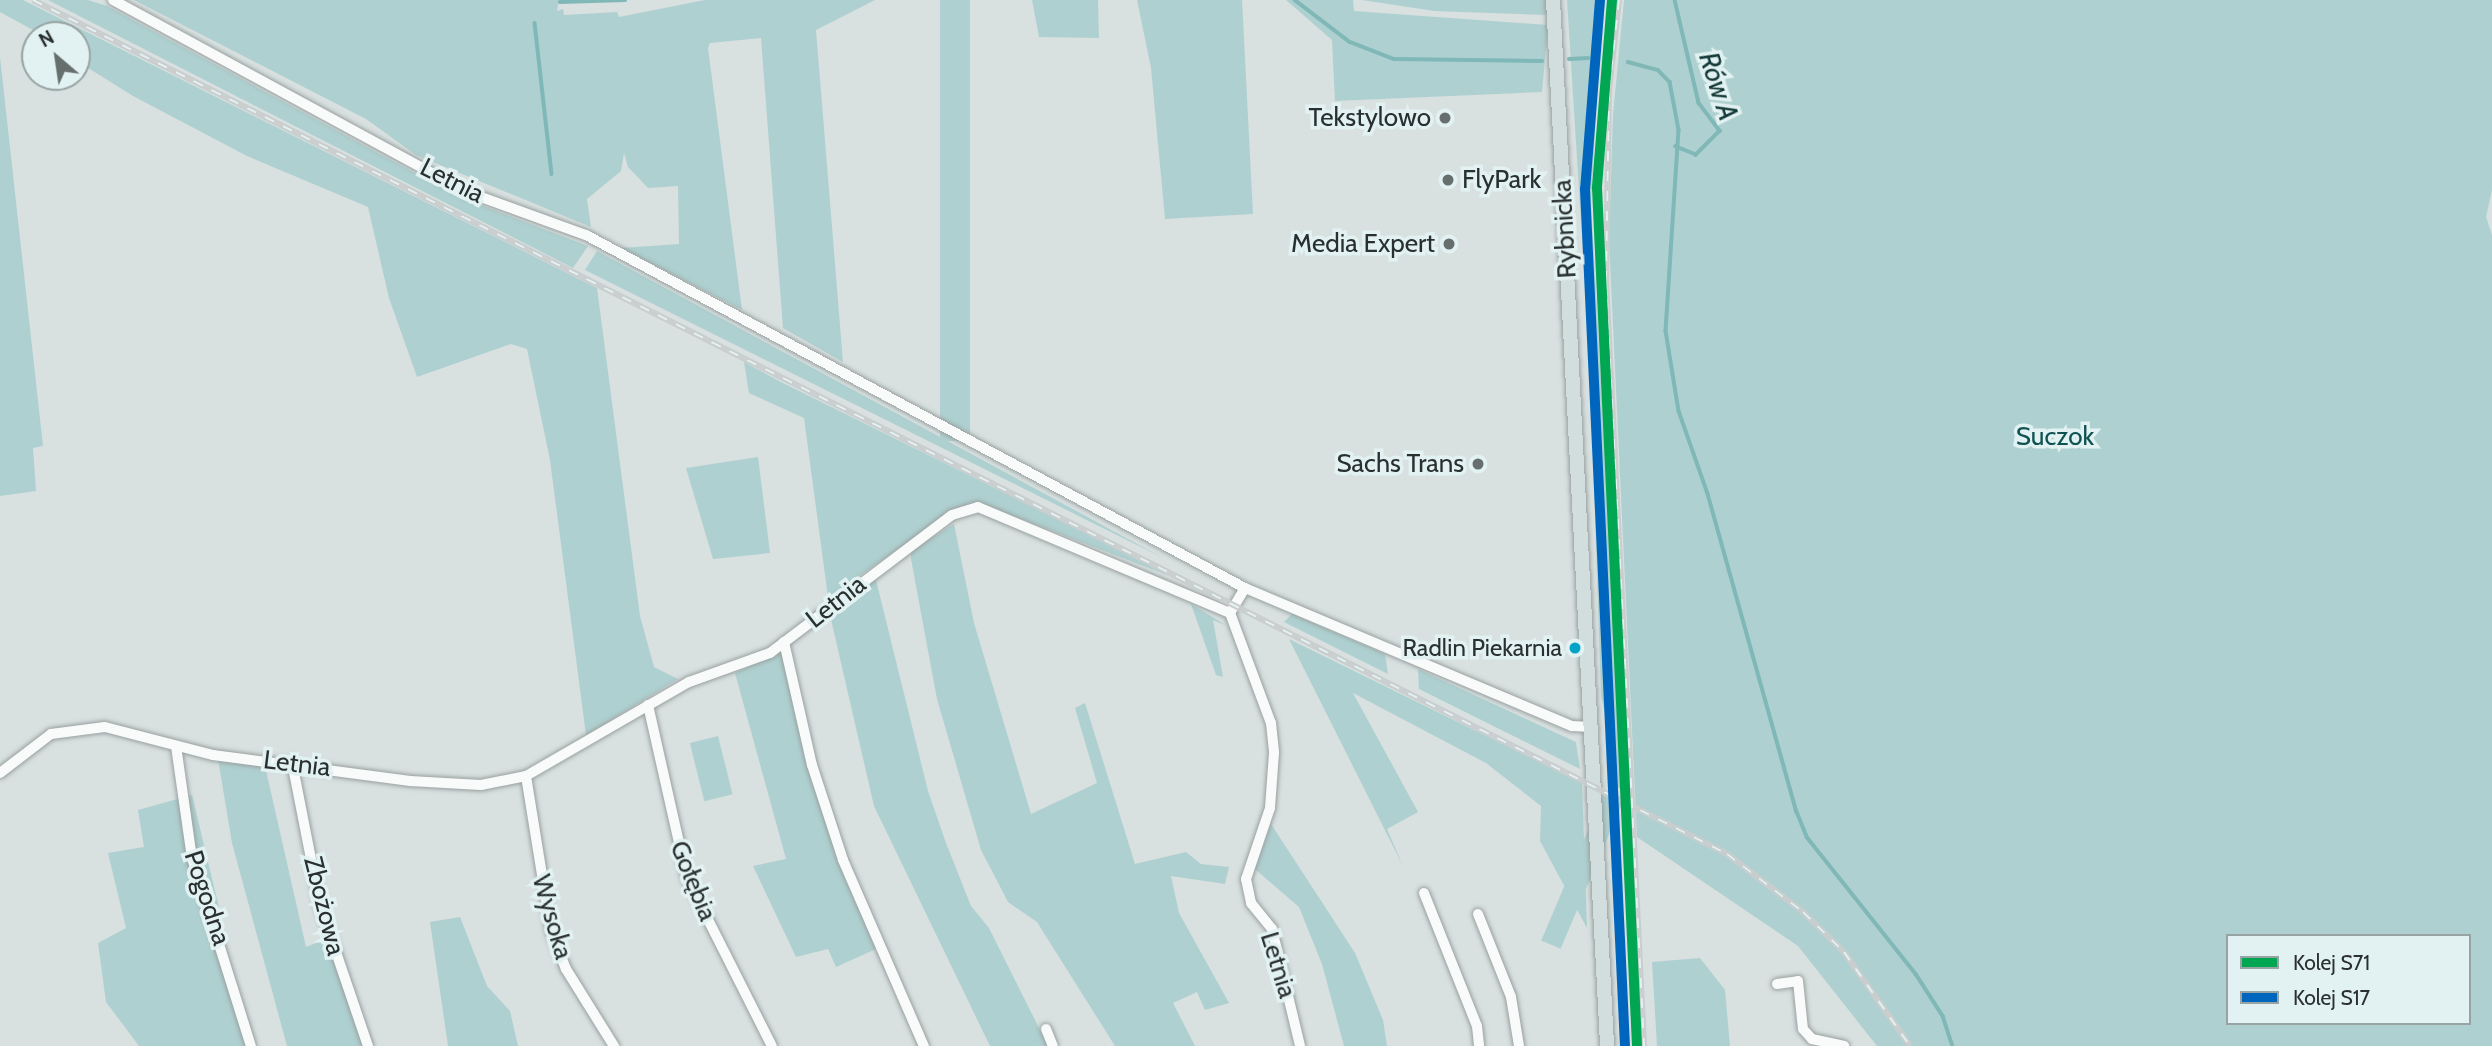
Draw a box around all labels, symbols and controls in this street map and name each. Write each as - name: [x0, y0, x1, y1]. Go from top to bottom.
- north arrow: [21, 21, 91, 91]
- text: N: [35, 26, 58, 52]
- water label: Rów A: [1692, 48, 1746, 124]
- place label: Tekstylowo: [1308, 102, 1431, 134]
- marker: Tekstylowo: [1437, 110, 1453, 126]
- street label: Letnia: [415, 152, 489, 210]
- place label: FlyPark: [1462, 164, 1541, 196]
- marker: FlyPark: [1440, 172, 1456, 188]
- street label: Rybnicka: [1547, 179, 1583, 279]
- place label: Media Expert: [1291, 228, 1435, 260]
- marker: Media Expert: [1441, 236, 1457, 252]
- park label: Suczok: [2016, 421, 2094, 453]
- place label: Sachs Trans: [1336, 448, 1464, 480]
- marker: Sachs Trans: [1470, 456, 1486, 472]
- street label: Letnia: [800, 569, 872, 635]
- place label: Radlin Piekarnia: [1403, 634, 1562, 662]
- marker: Radlin Piekarnia: [1568, 641, 1582, 655]
- street label: Letnia: [262, 744, 332, 784]
- street label: Gołębia: [663, 836, 723, 926]
- street label: Pogodna: [177, 847, 237, 949]
- street label: Zbożowa: [297, 853, 351, 959]
- street label: Wysoka: [525, 871, 579, 963]
- street label: Letnia: [1253, 928, 1303, 1002]
- legend: [2226, 934, 2471, 1025]
- text: Kolej S71: [2293, 950, 2370, 975]
- text: Kolej S17: [2293, 985, 2370, 1010]

